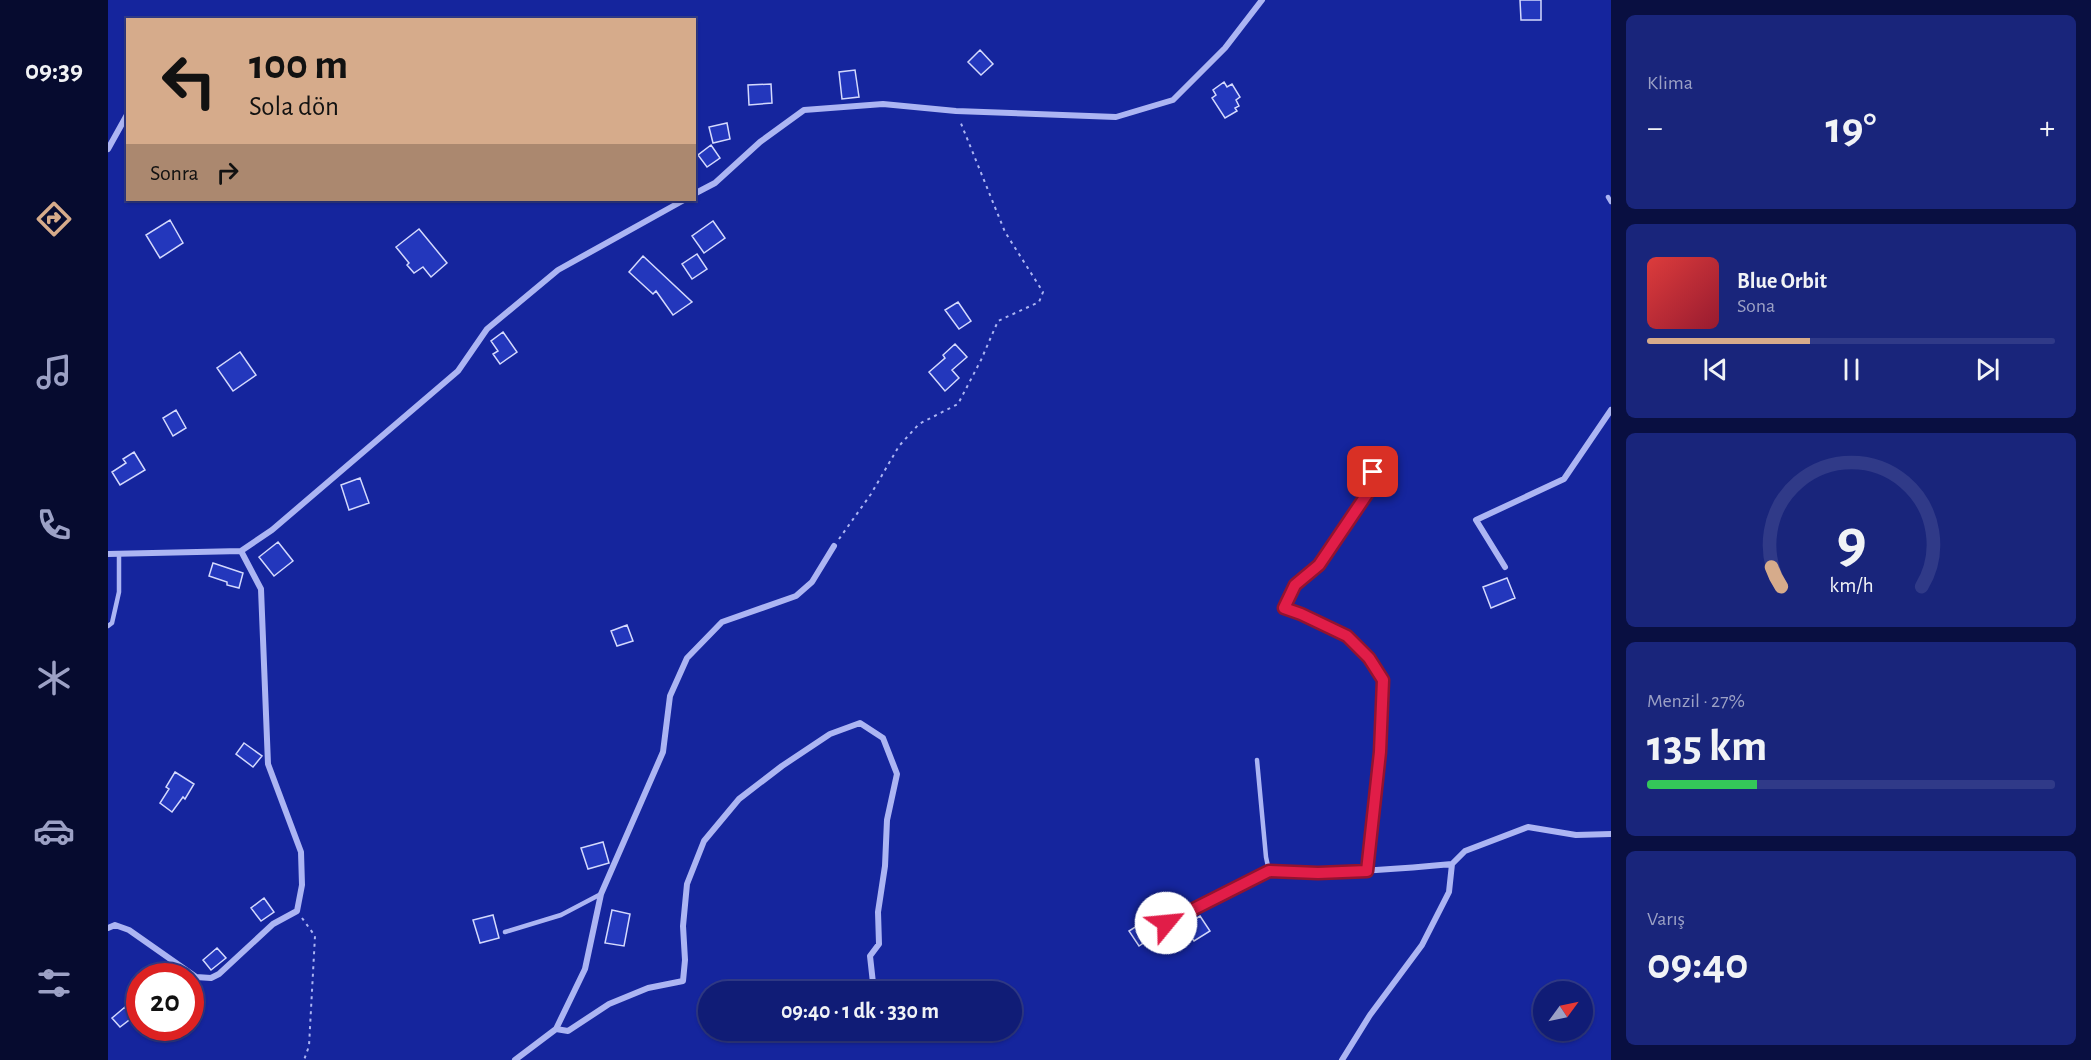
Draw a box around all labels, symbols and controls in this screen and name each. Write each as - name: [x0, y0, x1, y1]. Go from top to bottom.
- icon: left: [150, 42, 228, 120]
- text: 100 m: [249, 44, 348, 86]
- text: 09:39: [25, 57, 83, 84]
- text: Klima: [1647, 73, 1693, 93]
- text: Sola dön: [249, 93, 339, 120]
- text: 19°: [1825, 106, 1877, 151]
- text: −: [1647, 112, 1663, 145]
- text: +: [2039, 112, 2055, 145]
- icon: right: [211, 156, 244, 189]
- text: Sonra: [150, 162, 199, 184]
- icon: directions: [33, 198, 75, 240]
- text: Blue Orbit: [1737, 270, 1827, 292]
- text: Sona: [1737, 296, 1775, 316]
- icon: music: [33, 351, 75, 393]
- icon: previous: [1699, 353, 1732, 386]
- icon: pause: [1835, 353, 1868, 386]
- icon: next: [1971, 353, 2004, 386]
- pin: [1347, 446, 1398, 497]
- icon: arrive: [1356, 455, 1389, 488]
- icon: phone: [33, 504, 75, 546]
- text: 9: [1836, 511, 1866, 573]
- text: km/h: [1829, 575, 1873, 596]
- icon: climate: [33, 657, 75, 699]
- text: Menzil · 27%: [1647, 691, 1745, 711]
- text: 135 km: [1647, 724, 1767, 769]
- icon: car: [33, 810, 75, 852]
- position arrow: [1134, 891, 1198, 955]
- text: Varış: [1647, 909, 1685, 929]
- text: 09:40: [1647, 942, 1749, 987]
- icon: filters: [33, 962, 75, 1004]
- speed limit sign: 20: [126, 963, 204, 1041]
- north arrow: [1533, 981, 1593, 1041]
- map controls: [1533, 981, 1593, 1041]
- text: 09:40 · 1 dk · 330 m: [781, 1000, 939, 1022]

